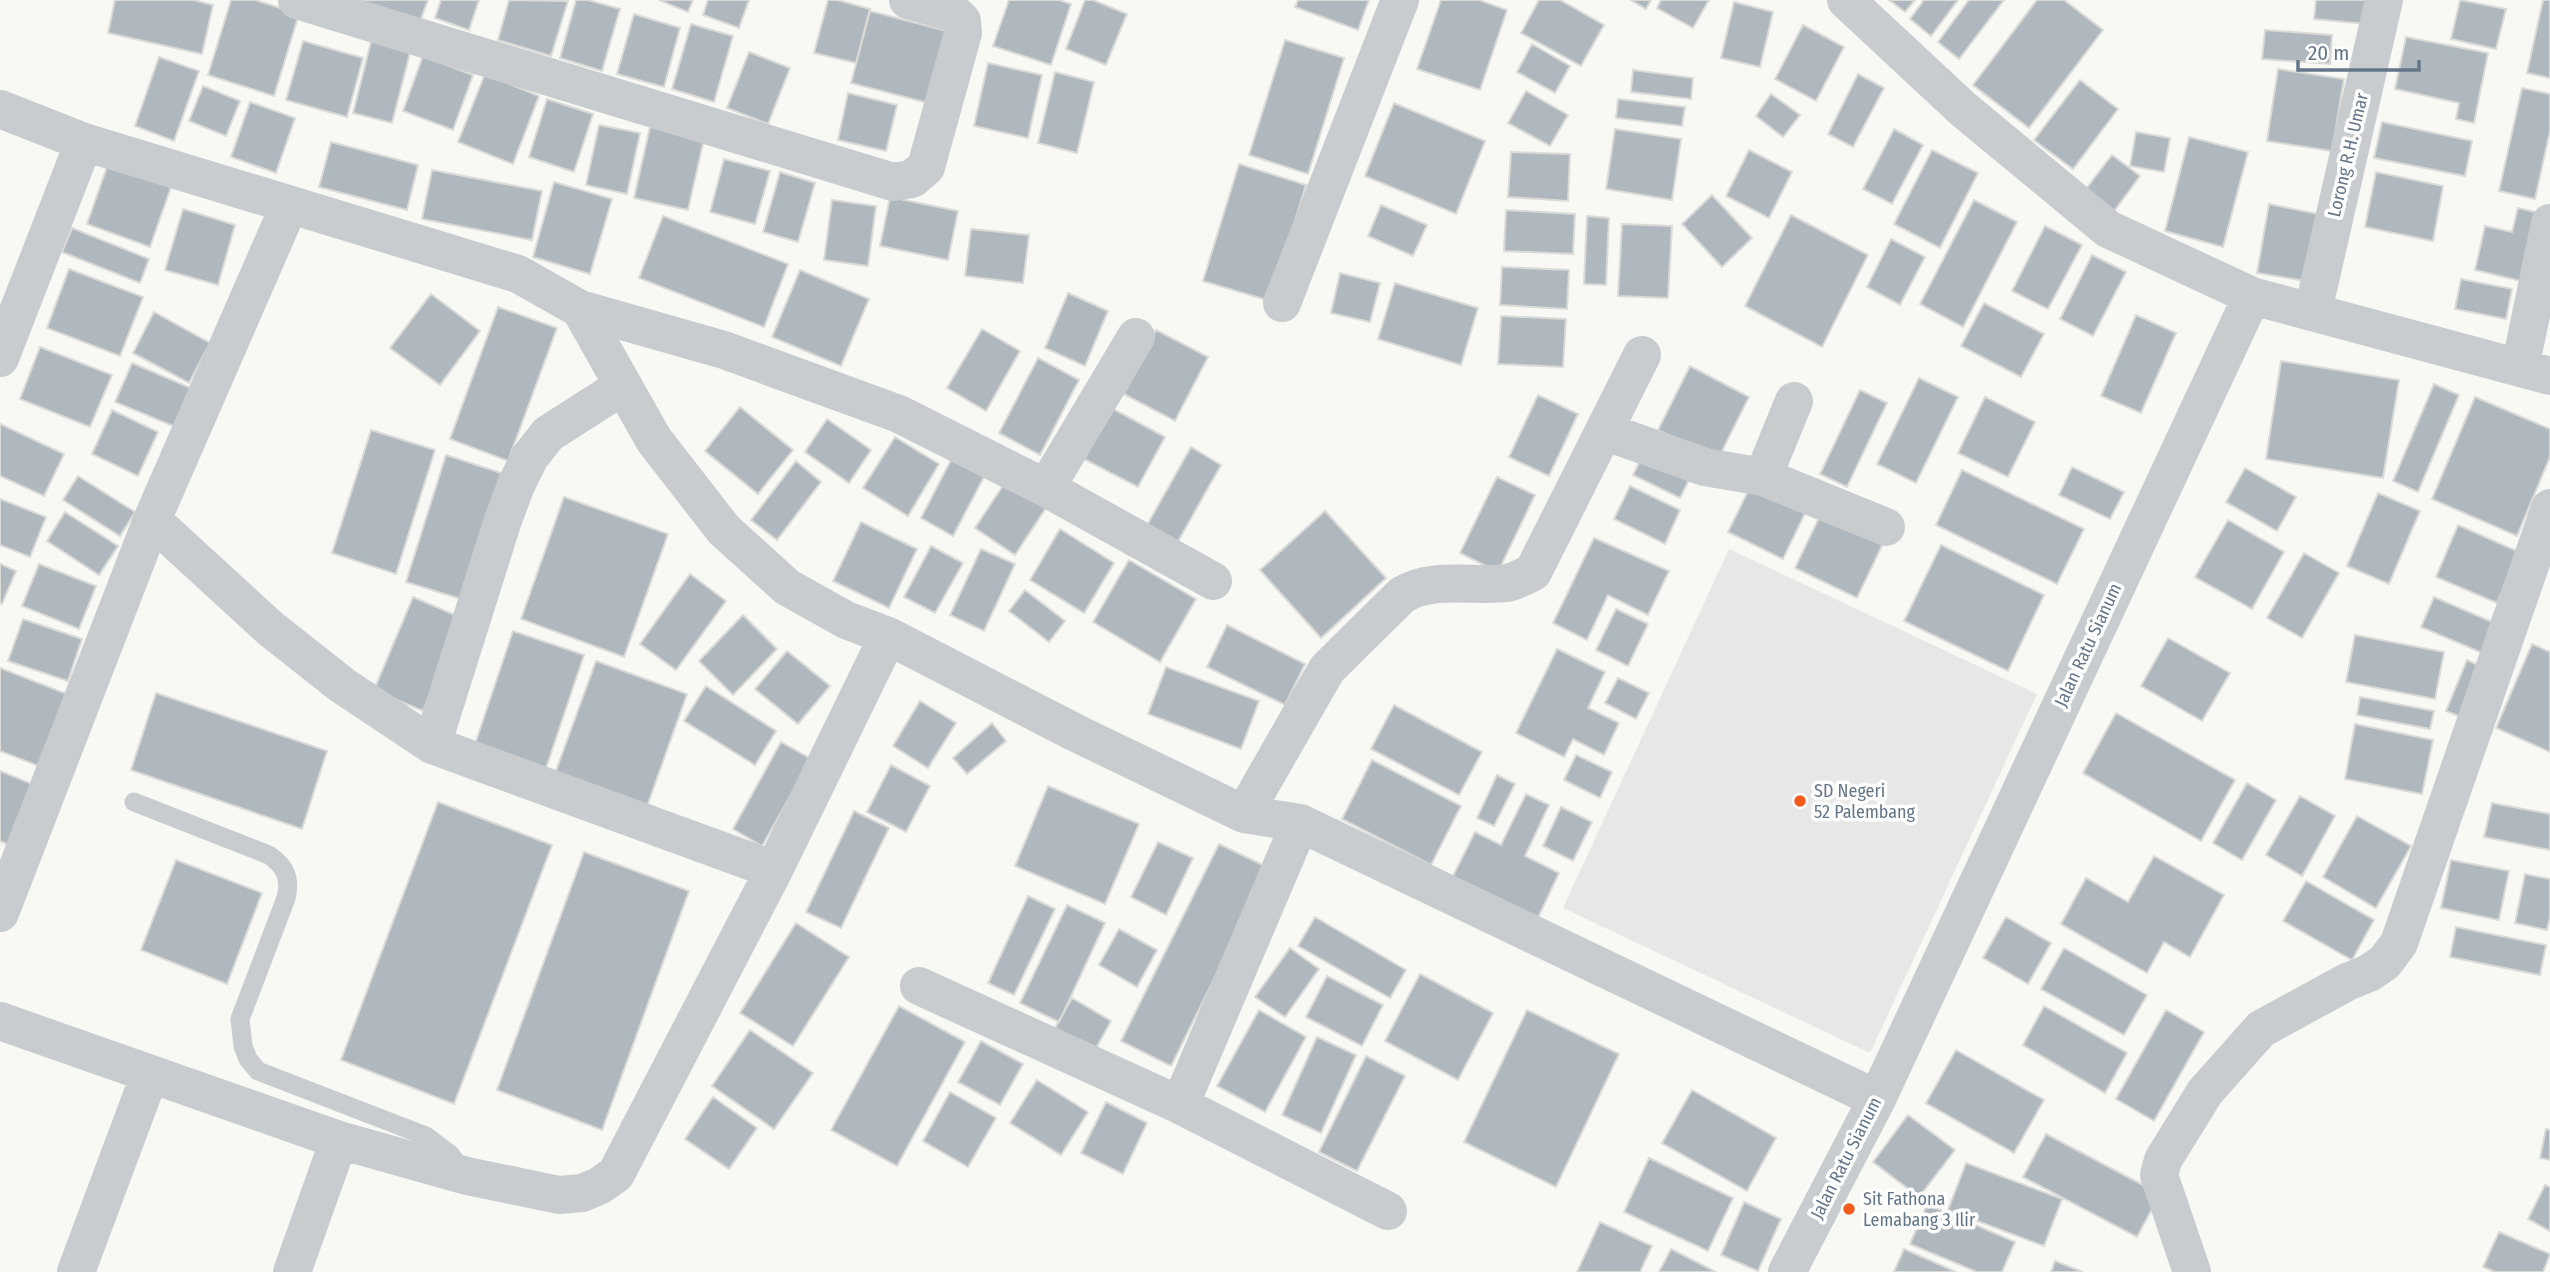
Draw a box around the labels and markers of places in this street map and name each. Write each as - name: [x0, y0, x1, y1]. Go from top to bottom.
- place label: SD Negeri 52 Palembang: [1814, 780, 1915, 823]
- marker: SD Negeri 52 Palembang: [1792, 793, 1808, 809]
- place label: Sit Fathona Lemabang 3 Ilir: [1863, 1188, 1976, 1231]
- marker: Sit Fathona Lemabang 3 Ilir: [1841, 1201, 1857, 1217]

